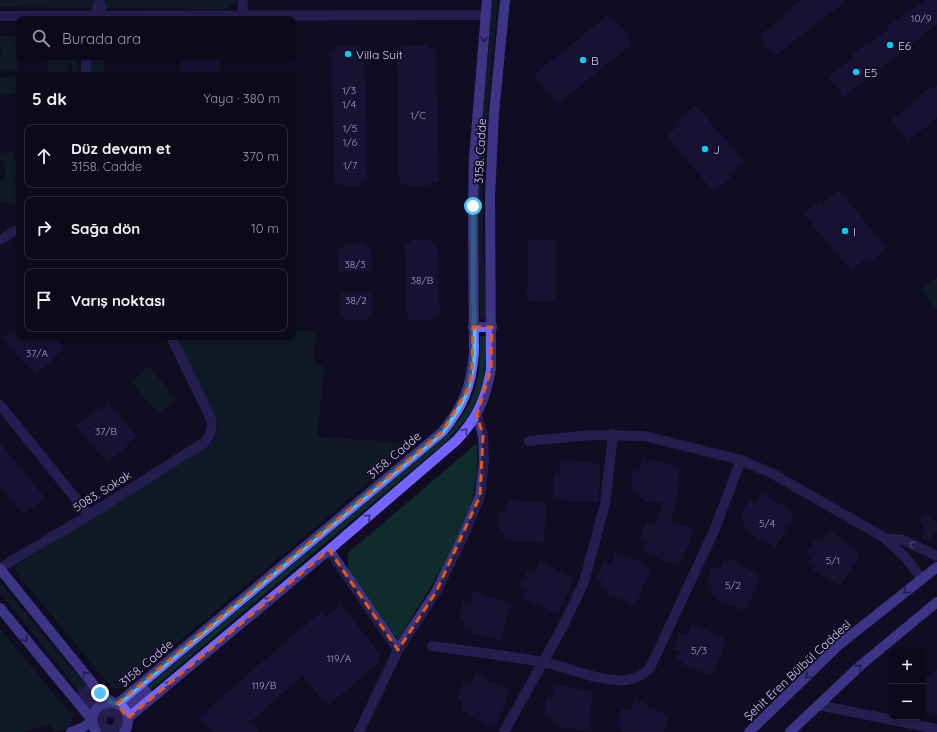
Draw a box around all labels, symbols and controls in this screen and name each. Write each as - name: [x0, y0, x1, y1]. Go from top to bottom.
- house number: 10/9: [911, 12, 932, 25]
- search box: [16, 16, 296, 60]
- icon: search: [30, 27, 52, 49]
- text: Burada ara: [62, 29, 141, 48]
- one-way arrow: [479, 36, 488, 42]
- place label: E6: [898, 38, 912, 53]
- marker: E6: [885, 40, 895, 50]
- place label: Villa Suit: [356, 47, 403, 62]
- marker: Villa Suit: [343, 49, 353, 59]
- place label: B: [591, 53, 599, 68]
- marker: B: [578, 55, 588, 65]
- place label: E5: [864, 65, 877, 80]
- marker: E5: [851, 67, 861, 77]
- house number: 1/3: [342, 84, 356, 97]
- text: 5 dk: [32, 88, 67, 109]
- text: Yaya · 380 m: [203, 90, 280, 106]
- house number: 1/4: [342, 98, 356, 111]
- house number: 1/C: [410, 109, 426, 122]
- street label: 3158. Cadde: [471, 118, 489, 184]
- house number: 1/5: [343, 122, 357, 135]
- house number: 1/6: [343, 136, 358, 149]
- text: Düz devam et: [71, 139, 171, 158]
- place label: J: [713, 142, 720, 157]
- marker: J: [700, 144, 710, 154]
- icon: ahead: [33, 145, 55, 167]
- text: 370 m: [242, 148, 279, 164]
- text: 3158. Cadde: [71, 158, 142, 174]
- house number: 1/7: [343, 159, 357, 172]
- route start: [464, 197, 482, 215]
- icon: right: [33, 217, 55, 239]
- text: Sağa dön: [71, 219, 140, 238]
- text: 10 m: [251, 220, 279, 236]
- place label: I: [853, 224, 856, 239]
- marker: I: [840, 226, 850, 236]
- house number: 38/3: [344, 258, 366, 271]
- house number: 38/B: [411, 274, 434, 287]
- icon: arrive: [33, 289, 55, 311]
- text: Varış noktası: [71, 291, 165, 310]
- house number: 38/2: [345, 294, 367, 307]
- house number: 37/A: [26, 347, 49, 360]
- house number: 37/B: [95, 425, 118, 438]
- street label: 3158. Cadde: [364, 428, 424, 482]
- one-way arrow: [461, 428, 468, 436]
- street label: 5083. Sokak: [70, 467, 134, 515]
- one-way arrow: [363, 514, 371, 521]
- house number: 5/4: [759, 517, 775, 530]
- one-way arrow: [909, 541, 916, 549]
- house number: 5/1: [826, 554, 840, 567]
- house number: 5/2: [725, 579, 742, 592]
- one-way arrow: [904, 587, 911, 594]
- one-way arrow: [264, 598, 271, 605]
- street label: Şehit Eren Bülbül Caddesi: [740, 617, 854, 723]
- one-way arrow: [20, 634, 27, 641]
- street label: 3158. Cadde: [116, 636, 176, 690]
- house number: 5/3: [691, 644, 707, 657]
- map controls: [889, 648, 925, 720]
- button: +: [889, 648, 925, 684]
- house number: 119/A: [327, 652, 352, 665]
- one-way arrow: [854, 664, 862, 672]
- one-way arrow: [82, 671, 89, 678]
- one-way arrow: [805, 671, 813, 679]
- house number: 119/B: [252, 679, 277, 692]
- one-way arrow: [164, 681, 172, 688]
- route end: [91, 684, 109, 702]
- button: −: [889, 684, 925, 720]

